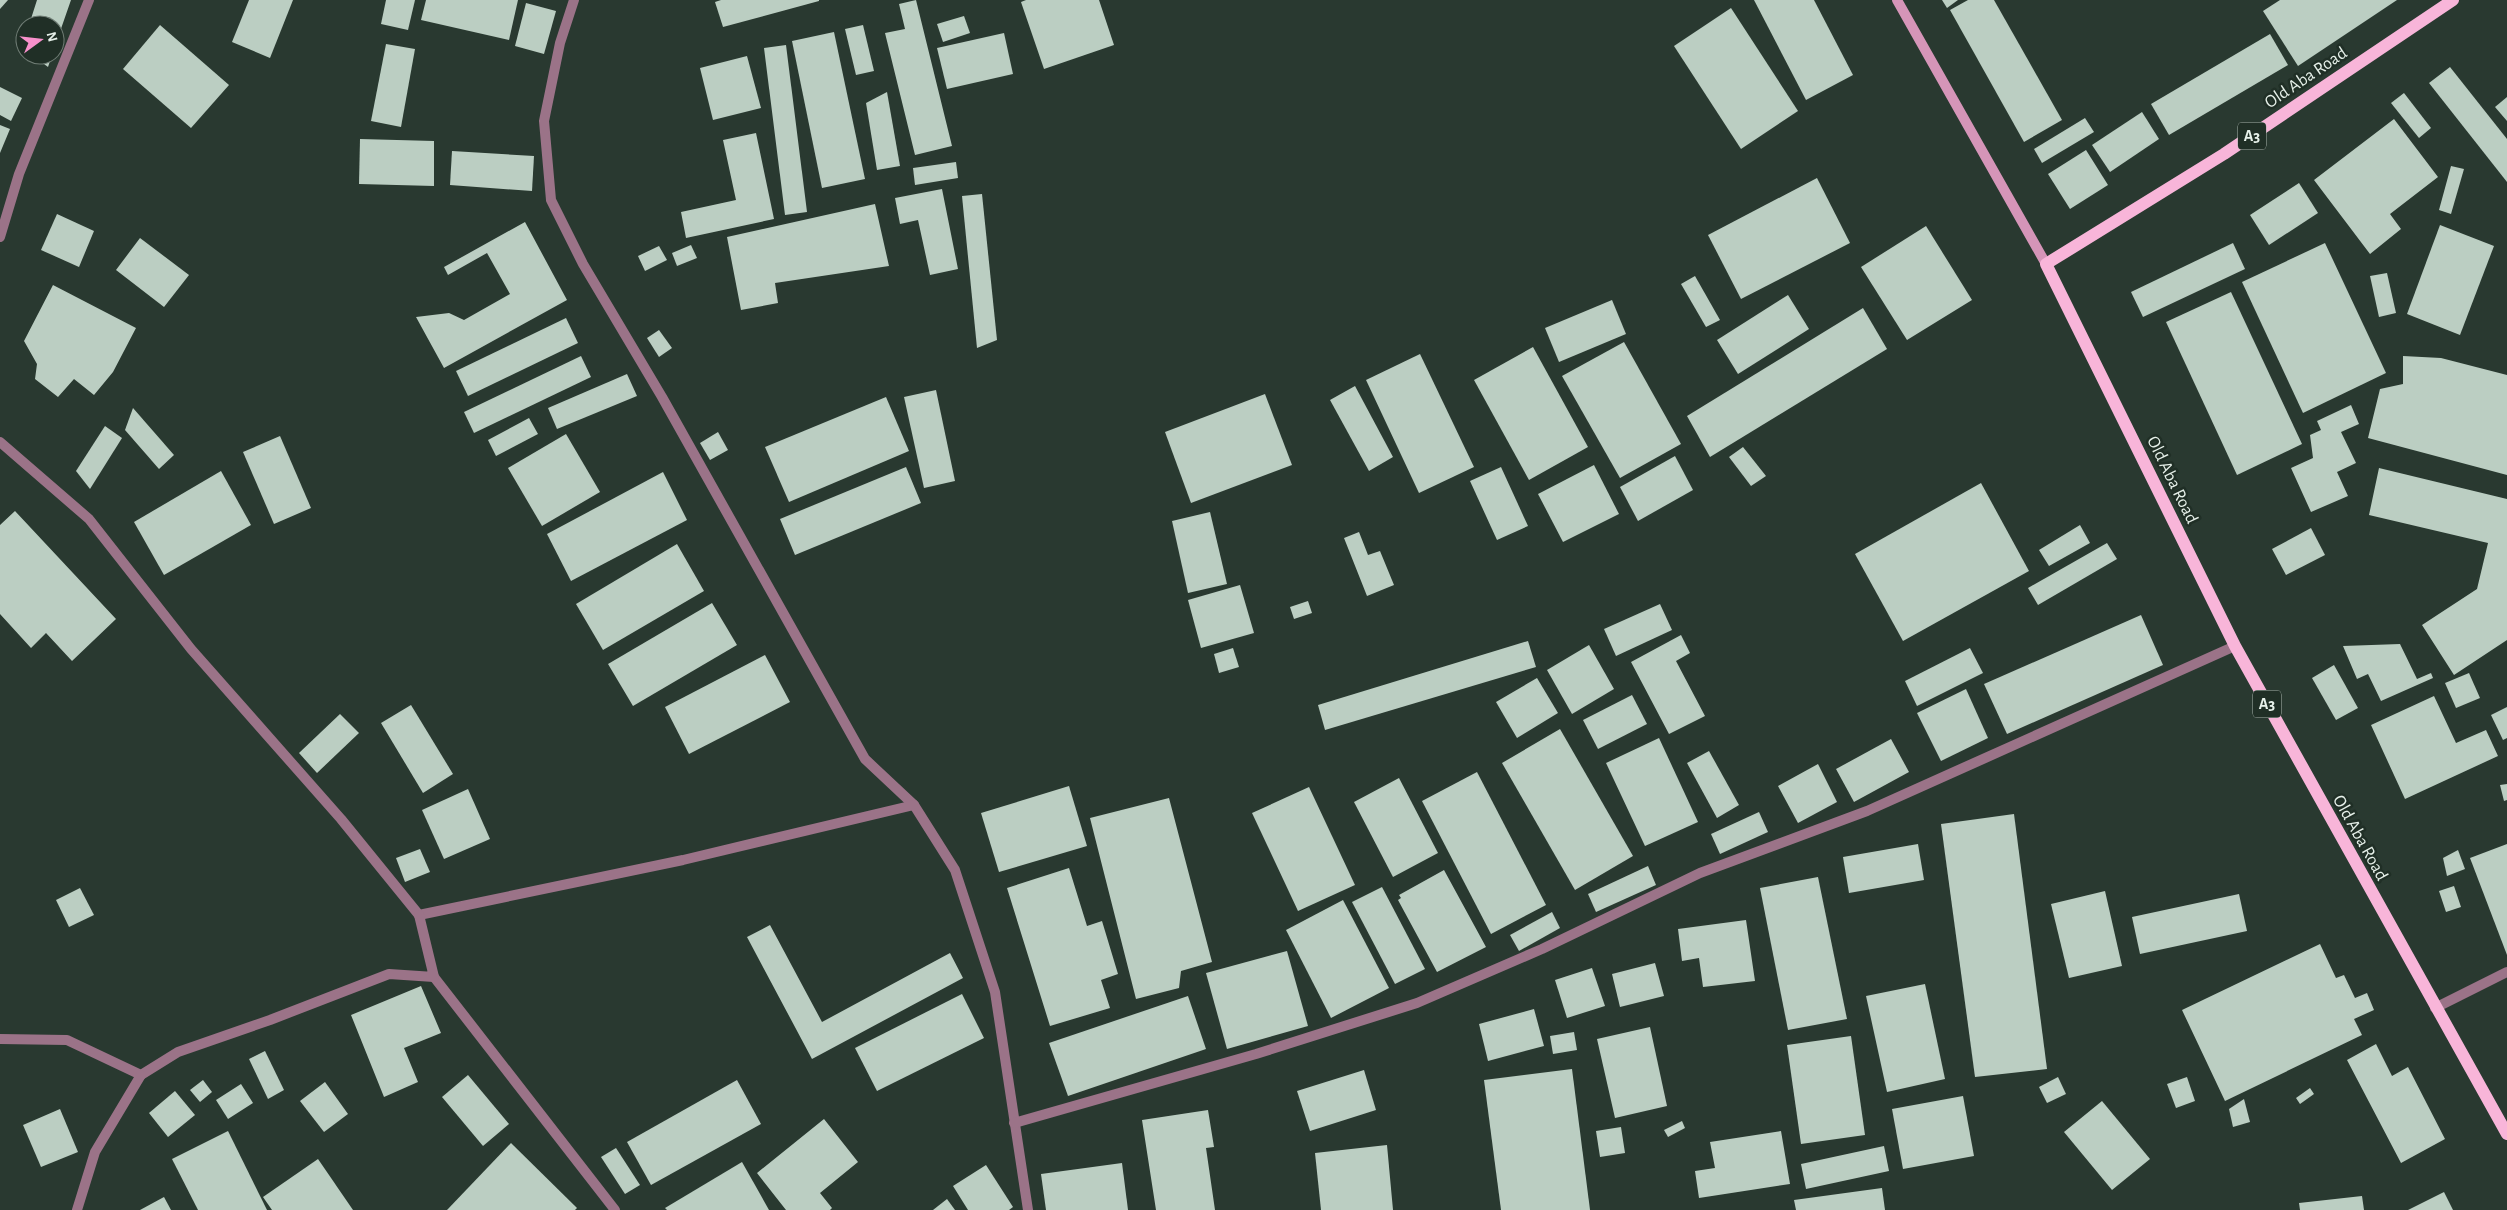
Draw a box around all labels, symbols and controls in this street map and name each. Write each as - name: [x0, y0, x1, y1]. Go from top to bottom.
- north arrow: [15, 15, 65, 65]
- text: N: [44, 30, 60, 43]
- street label: Old Aba Road: [2262, 44, 2350, 112]
- road number: A3: [2238, 122, 2266, 150]
- street label: Old Aba Road: [2143, 433, 2201, 527]
- road number: A3: [2253, 691, 2281, 718]
- street label: Old Aba Road: [2329, 792, 2391, 884]

